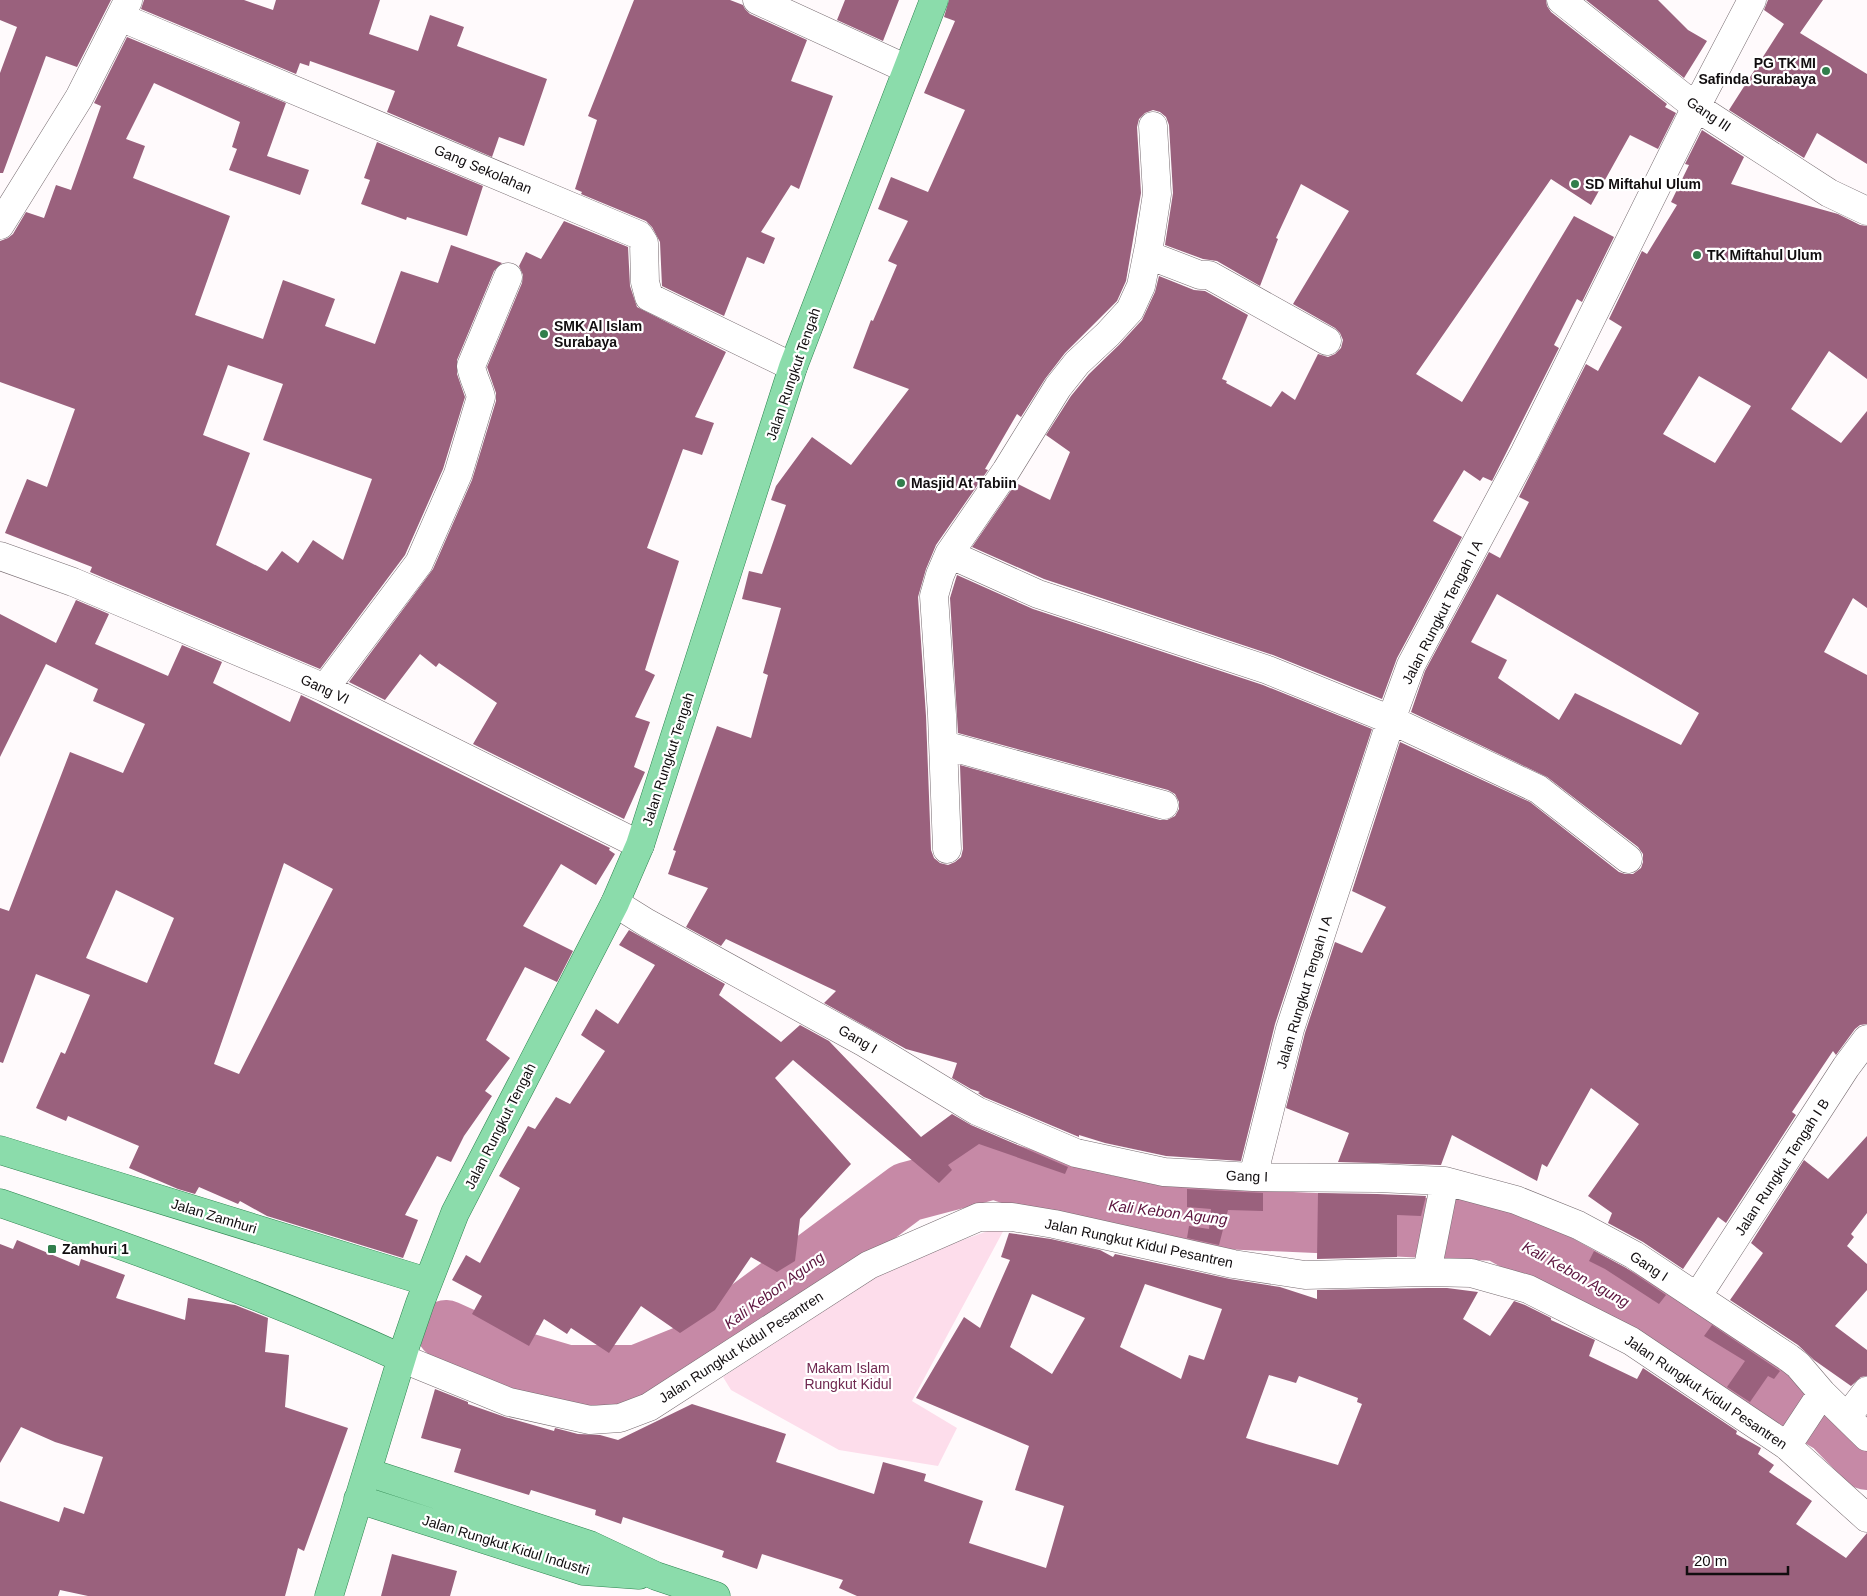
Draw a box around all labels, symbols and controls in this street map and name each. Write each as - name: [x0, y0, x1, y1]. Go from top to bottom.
- place label: PG TK MI Safinda Surabaya: [1699, 55, 1816, 87]
- marker: PG TK MI Safinda Surabaya: [1820, 65, 1832, 77]
- street label: Gang III: [1684, 93, 1734, 135]
- street label: Gang Sekolahan: [432, 141, 534, 197]
- place label: SD Miftahul Ulum: [1585, 176, 1701, 192]
- marker: SD Miftahul Ulum: [1569, 178, 1581, 190]
- place label: TK Miftahul Ulum: [1707, 247, 1822, 263]
- marker: TK Miftahul Ulum: [1691, 249, 1703, 261]
- street label: Jalan Rungkut Tengah: [763, 306, 823, 442]
- place label: SMK Al Islam Surabaya: [554, 318, 642, 350]
- marker: SMK Al Islam Surabaya: [538, 328, 550, 340]
- place label: Masjid At Tabiin: [911, 475, 1017, 491]
- marker: Masjid At Tabiin: [895, 477, 907, 489]
- street label: Jalan Rungkut Tengah I A: [1399, 537, 1486, 687]
- street label: Gang VI: [298, 671, 352, 707]
- street label: Jalan Rungkut Tengah: [639, 690, 697, 828]
- street label: Jalan Rungkut Tengah I A: [1273, 913, 1335, 1071]
- street label: Gang I: [836, 1022, 880, 1056]
- street label: Jalan Rungkut Tengah: [461, 1060, 539, 1192]
- street label: Jalan Rungkut Tengah I B: [1732, 1096, 1832, 1238]
- street label: Gang I: [1226, 1167, 1268, 1185]
- street label: Jalan Zamhuri: [169, 1195, 259, 1237]
- water label: Kali Kebon Agung: [1108, 1196, 1229, 1228]
- street label: Jalan Rungkut Kidul Pesantren: [1043, 1215, 1235, 1271]
- water label: Kali Kebon Agung: [1520, 1238, 1633, 1311]
- place label: Zamhuri 1: [62, 1241, 129, 1257]
- marker: Zamhuri 1: [46, 1243, 58, 1255]
- water label: Kali Kebon Agung: [721, 1248, 828, 1332]
- street label: Gang I: [1627, 1248, 1671, 1284]
- street label: Jalan Rungkut Kidul Pesantren: [656, 1288, 826, 1406]
- street label: Jalan Rungkut Kidul Pesantren: [1622, 1332, 1790, 1452]
- park label: Makam Islam Rungkut Kidul: [804, 1360, 892, 1392]
- street label: Jalan Rungkut Kidul Industri: [420, 1512, 592, 1578]
- scale bar: [1687, 1544, 1788, 1576]
- text: 20 m: [1694, 1552, 1727, 1569]

